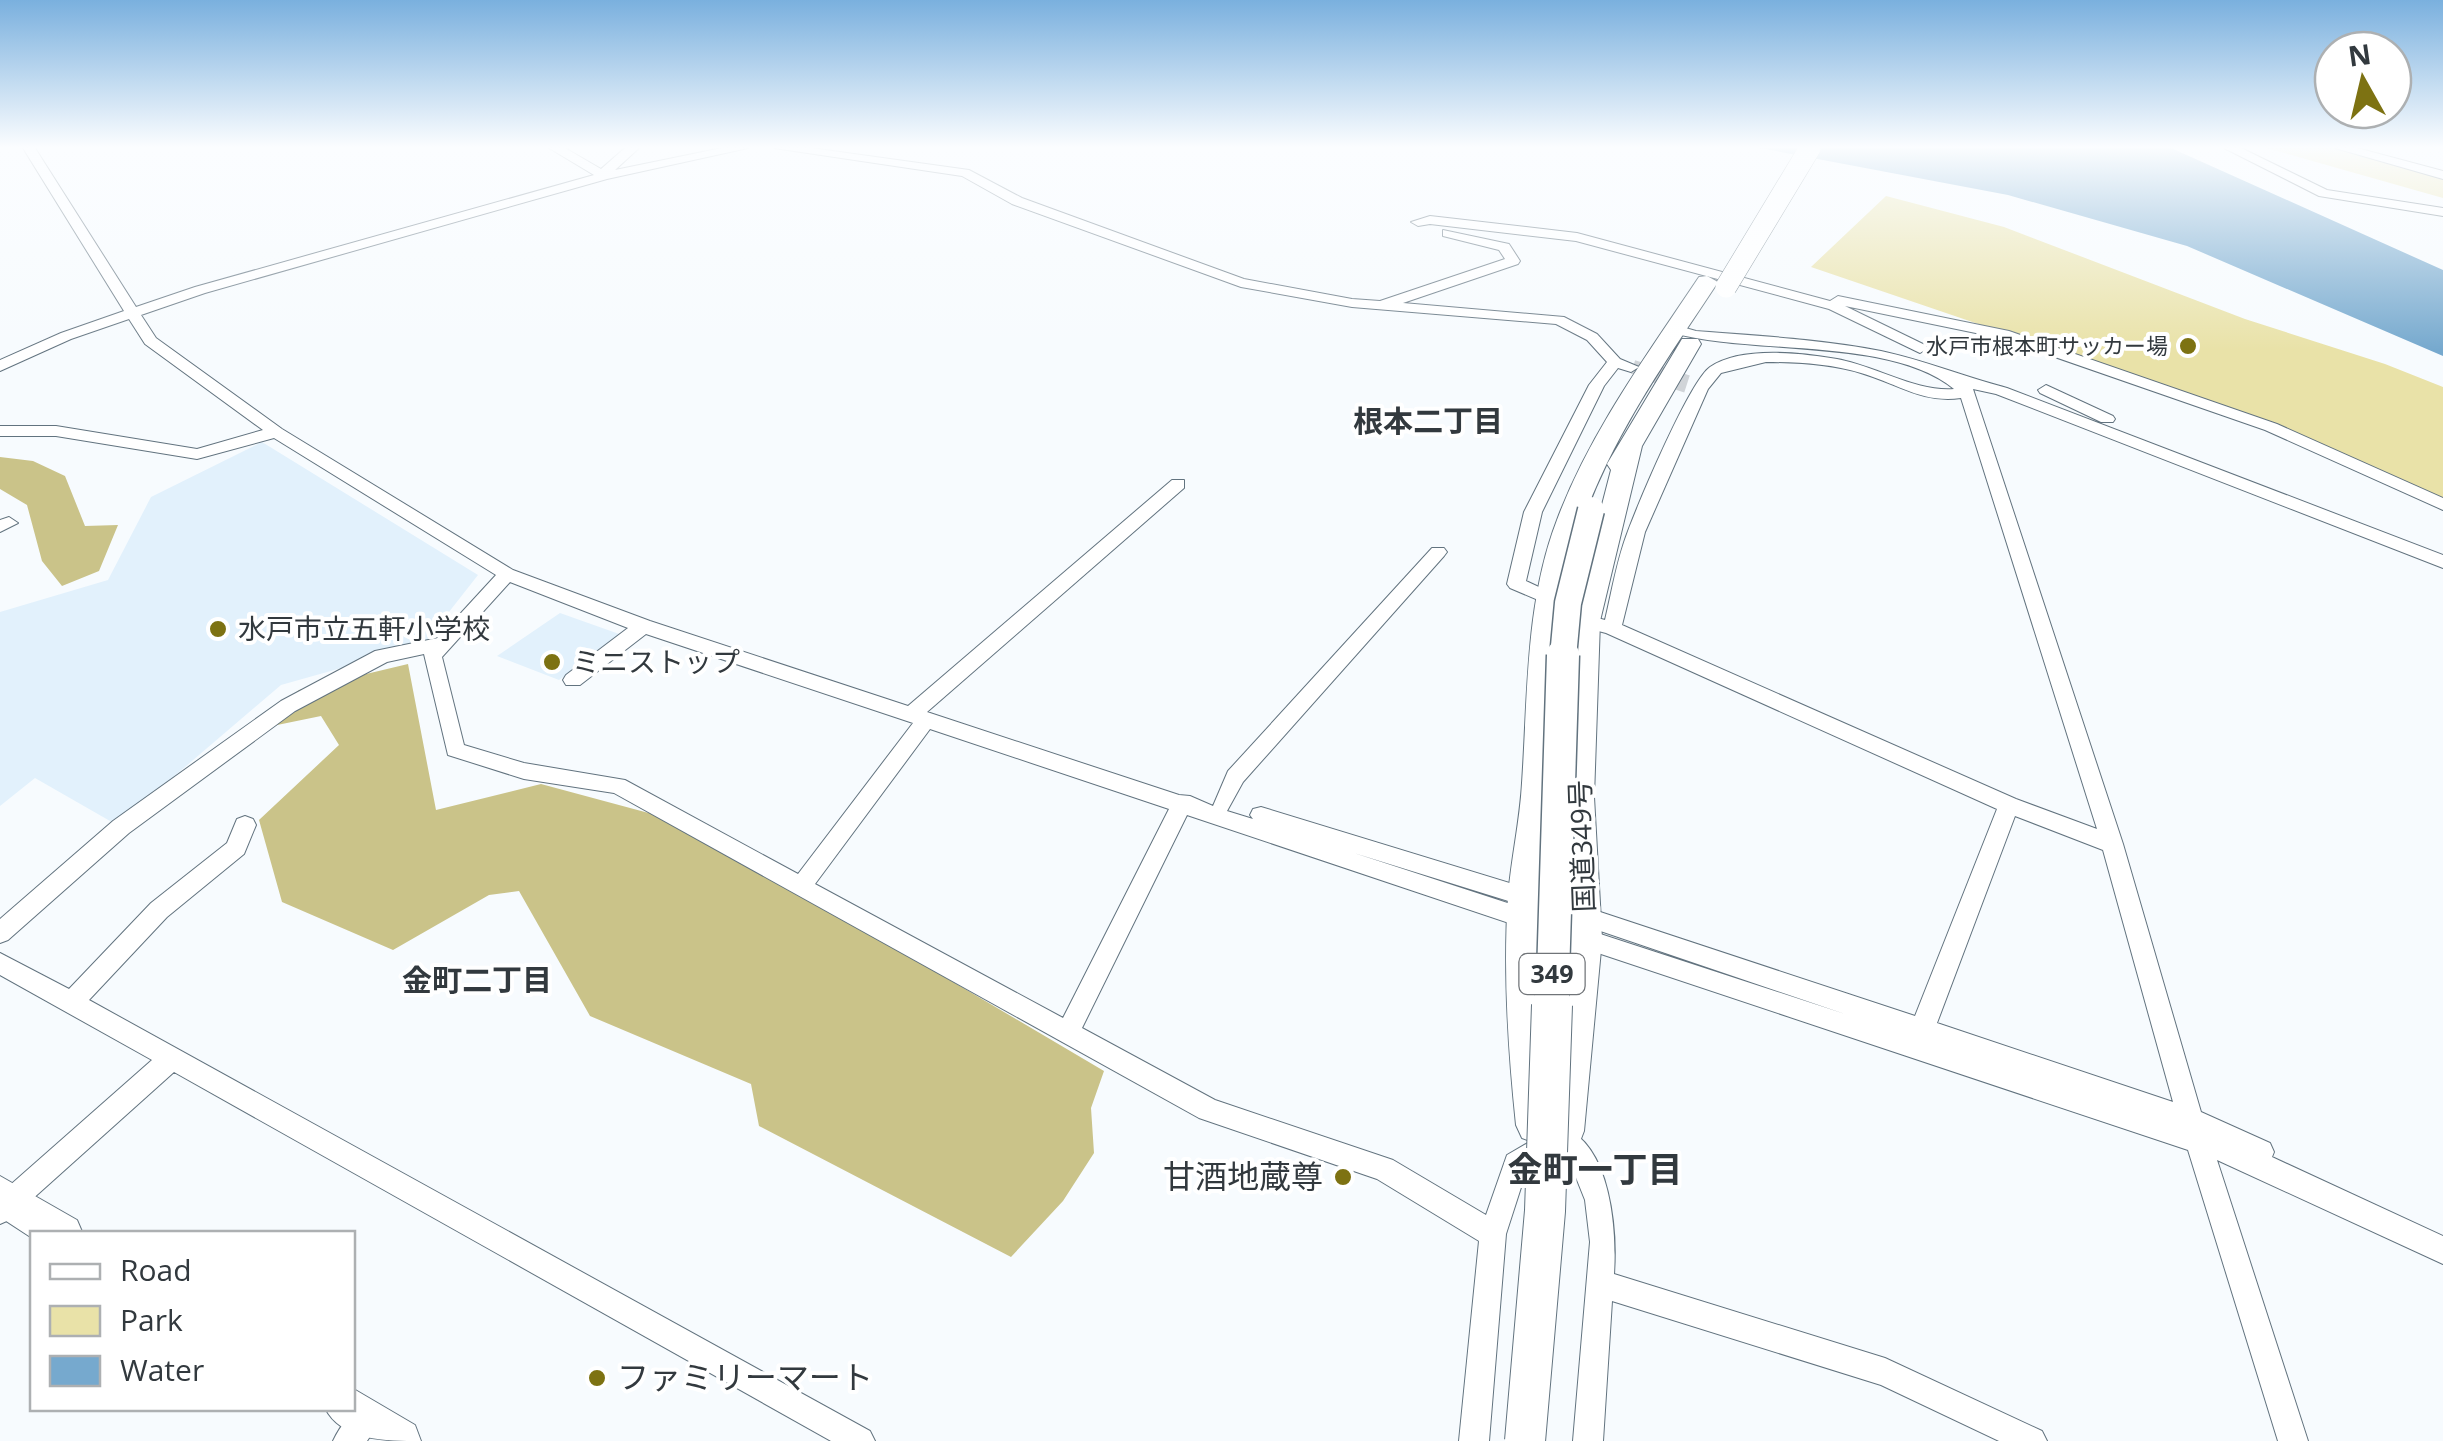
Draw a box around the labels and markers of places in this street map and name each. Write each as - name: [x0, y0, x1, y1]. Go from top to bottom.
- place label: 水戸市根本町サッカー場: [1926, 330, 2168, 360]
- marker: 水戸市根本町サッカー場: [2177, 335, 2199, 357]
- place label: 水戸市立五軒小学校: [238, 609, 490, 647]
- marker: 水戸市立五軒小学校: [207, 618, 229, 640]
- place label: ミニストップ: [572, 642, 740, 680]
- marker: ミニストップ: [541, 651, 563, 673]
- place label: 甘酒地蔵尊: [1163, 1154, 1323, 1197]
- marker: 甘酒地蔵尊: [1332, 1166, 1354, 1188]
- place label: ファミリーマート: [617, 1355, 873, 1398]
- marker: ファミリーマート: [586, 1367, 608, 1389]

